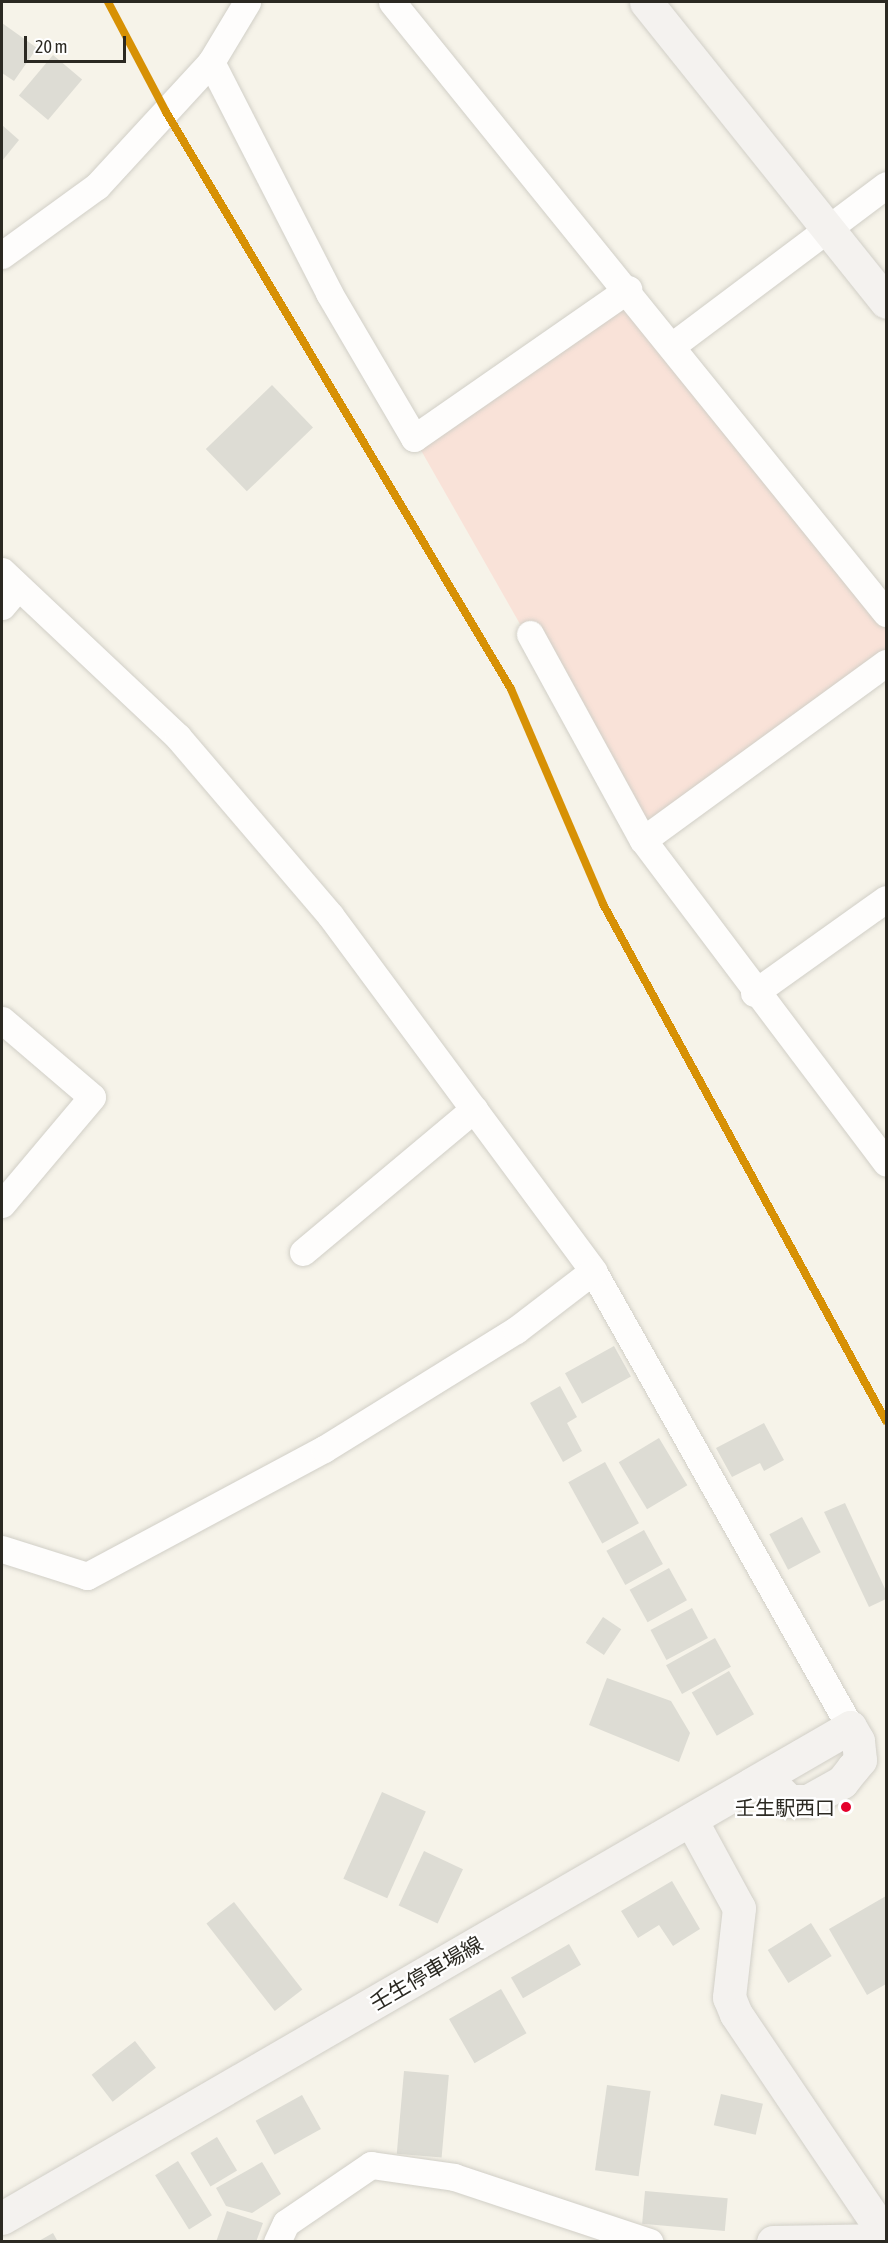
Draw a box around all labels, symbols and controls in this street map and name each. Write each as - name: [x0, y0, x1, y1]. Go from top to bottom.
- scale bar: [27, 24, 129, 62]
- text: 20 m: [35, 36, 67, 57]
- place label: 壬生駅西口: [735, 1795, 835, 1819]
- marker: 壬生駅西口: [840, 1801, 852, 1813]
- street label: 壬生停車場線: [365, 1931, 487, 2015]

